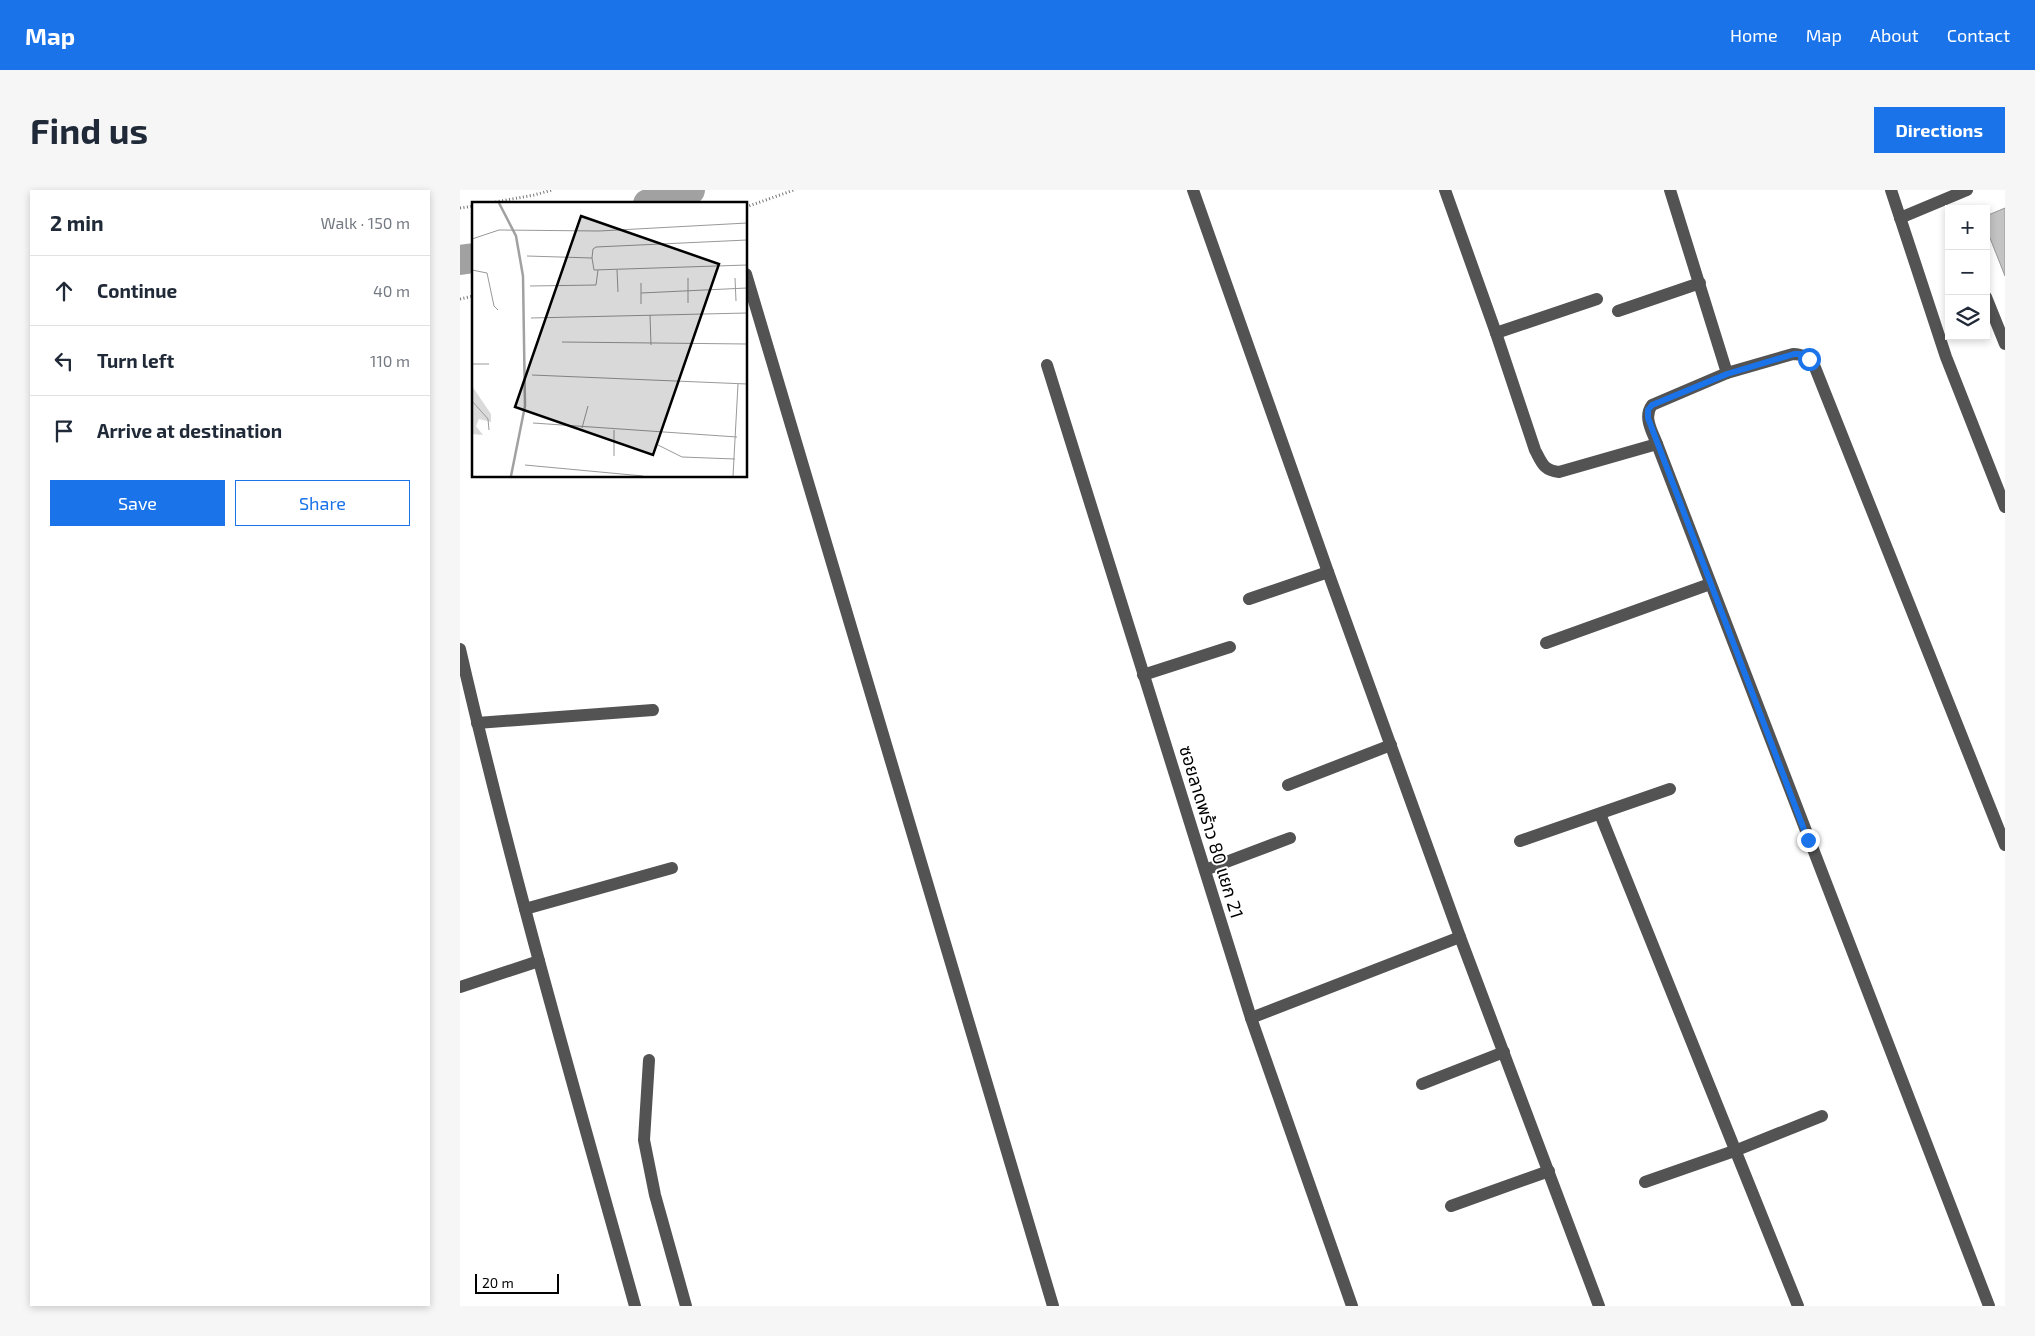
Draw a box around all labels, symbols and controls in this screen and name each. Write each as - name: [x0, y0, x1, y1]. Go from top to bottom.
- text: Map: [25, 21, 75, 50]
- text: Home: [1730, 24, 1778, 46]
- text: Map: [1806, 24, 1842, 46]
- text: About: [1870, 24, 1919, 46]
- text: Contact: [1947, 24, 2010, 46]
- button: Directions: [1874, 107, 2005, 153]
- text: Find us: [30, 109, 148, 151]
- inset map: [472, 202, 748, 478]
- map controls: [1945, 205, 1990, 340]
- button: +: [1945, 205, 1990, 250]
- text: 2 min: [50, 210, 104, 235]
- text: Walk · 150 m: [320, 213, 410, 232]
- button: −: [1945, 250, 1990, 295]
- icon: ahead: [50, 277, 78, 305]
- text: Continue: [97, 279, 177, 302]
- text: 40 m: [373, 281, 410, 300]
- button: layers: [1945, 295, 1990, 340]
- icon: left: [50, 347, 78, 375]
- route start: [1798, 348, 1821, 371]
- text: Turn left: [97, 349, 174, 372]
- text: 110 m: [370, 351, 410, 370]
- icon: arrive: [50, 417, 78, 445]
- text: Arrive at destination: [97, 419, 282, 442]
- button: Save: [50, 480, 225, 526]
- button: Share: [235, 480, 410, 526]
- street label: ซอยลาดพร้าว 80 แยก 21: [1175, 743, 1249, 921]
- route end: [1797, 829, 1820, 852]
- scale bar: [475, 1271, 559, 1294]
- text: 20 m: [482, 1274, 514, 1291]

